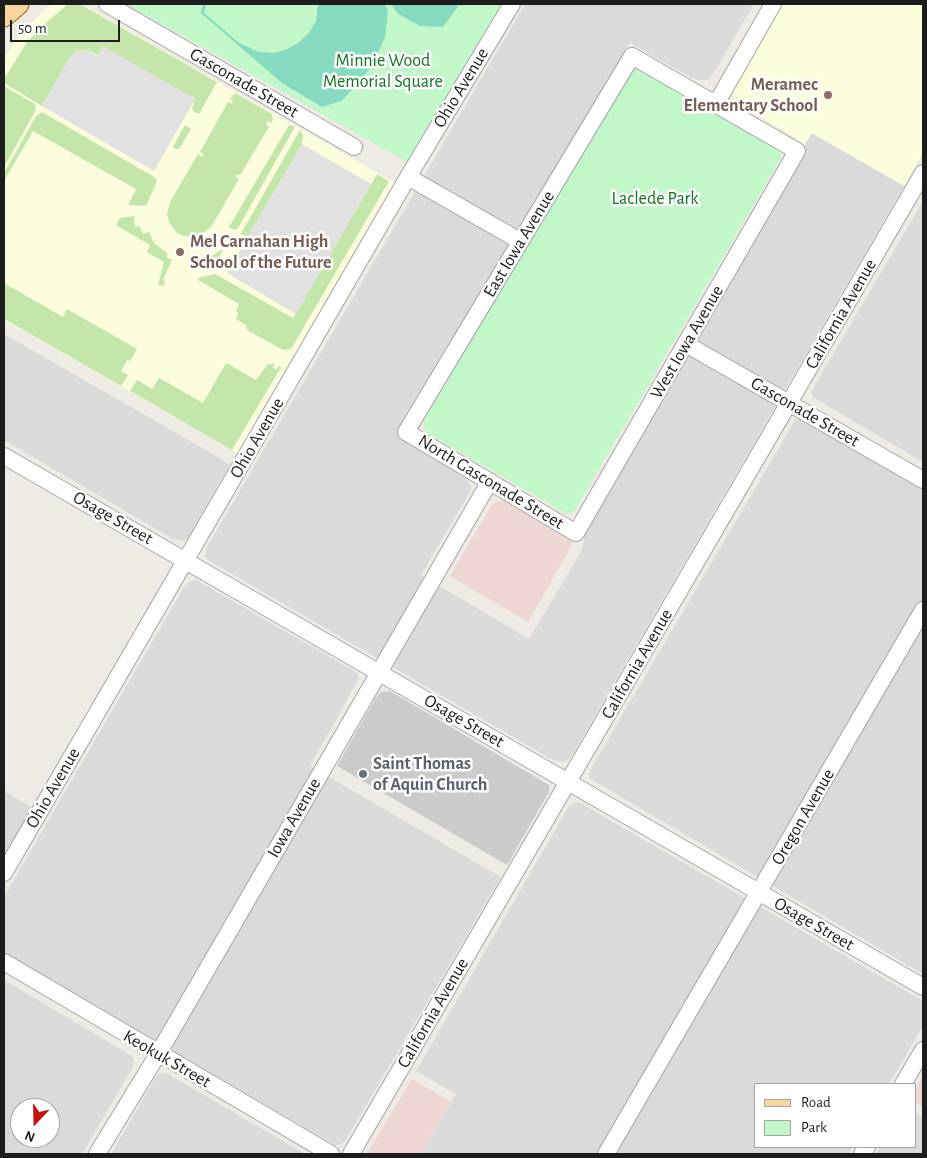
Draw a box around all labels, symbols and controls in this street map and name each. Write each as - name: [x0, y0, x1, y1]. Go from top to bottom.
- scale bar: [12, 10, 122, 42]
- text: 50 m: [18, 21, 47, 36]
- street label: Gasconade Street: [186, 43, 302, 123]
- street label: Ohio Avenue: [429, 44, 493, 132]
- park label: Minnie Wood Memorial Square: [323, 50, 443, 92]
- place label: Meramec Elementary School: [683, 74, 818, 116]
- marker: Meramec Elementary School: [822, 89, 834, 101]
- street label: East Iowa Avenue: [479, 187, 559, 301]
- park label: Laclede Park: [611, 188, 699, 210]
- place label: Mel Carnahan High School of the Future: [190, 231, 332, 274]
- marker: Mel Carnahan High School of the Future: [174, 246, 186, 258]
- street label: California Avenue: [801, 255, 881, 373]
- street label: West Iowa Avenue: [646, 281, 728, 403]
- street label: Gasconade Street: [747, 372, 863, 452]
- street label: Ohio Avenue: [225, 394, 289, 482]
- street label: North Gasconade Street: [414, 430, 568, 534]
- street label: Osage Street: [69, 486, 157, 550]
- street label: California Avenue: [597, 605, 677, 723]
- street label: Osage Street: [420, 689, 508, 753]
- street label: Ohio Avenue: [21, 744, 85, 832]
- place label: Saint Thomas of Aquin Church: [373, 753, 487, 796]
- street label: Oregon Avenue: [767, 765, 839, 869]
- marker: Saint Thomas of Aquin Church: [357, 768, 369, 780]
- street label: Iowa Avenue: [262, 774, 326, 862]
- street label: Osage Street: [770, 892, 858, 956]
- street label: California Avenue: [393, 954, 473, 1072]
- street label: Keokuk Street: [119, 1025, 215, 1093]
- legend: [754, 1083, 917, 1148]
- text: Road: [801, 1095, 831, 1110]
- north arrow: [10, 1098, 60, 1148]
- text: Park: [801, 1120, 827, 1135]
- text: N: [23, 1128, 37, 1144]

